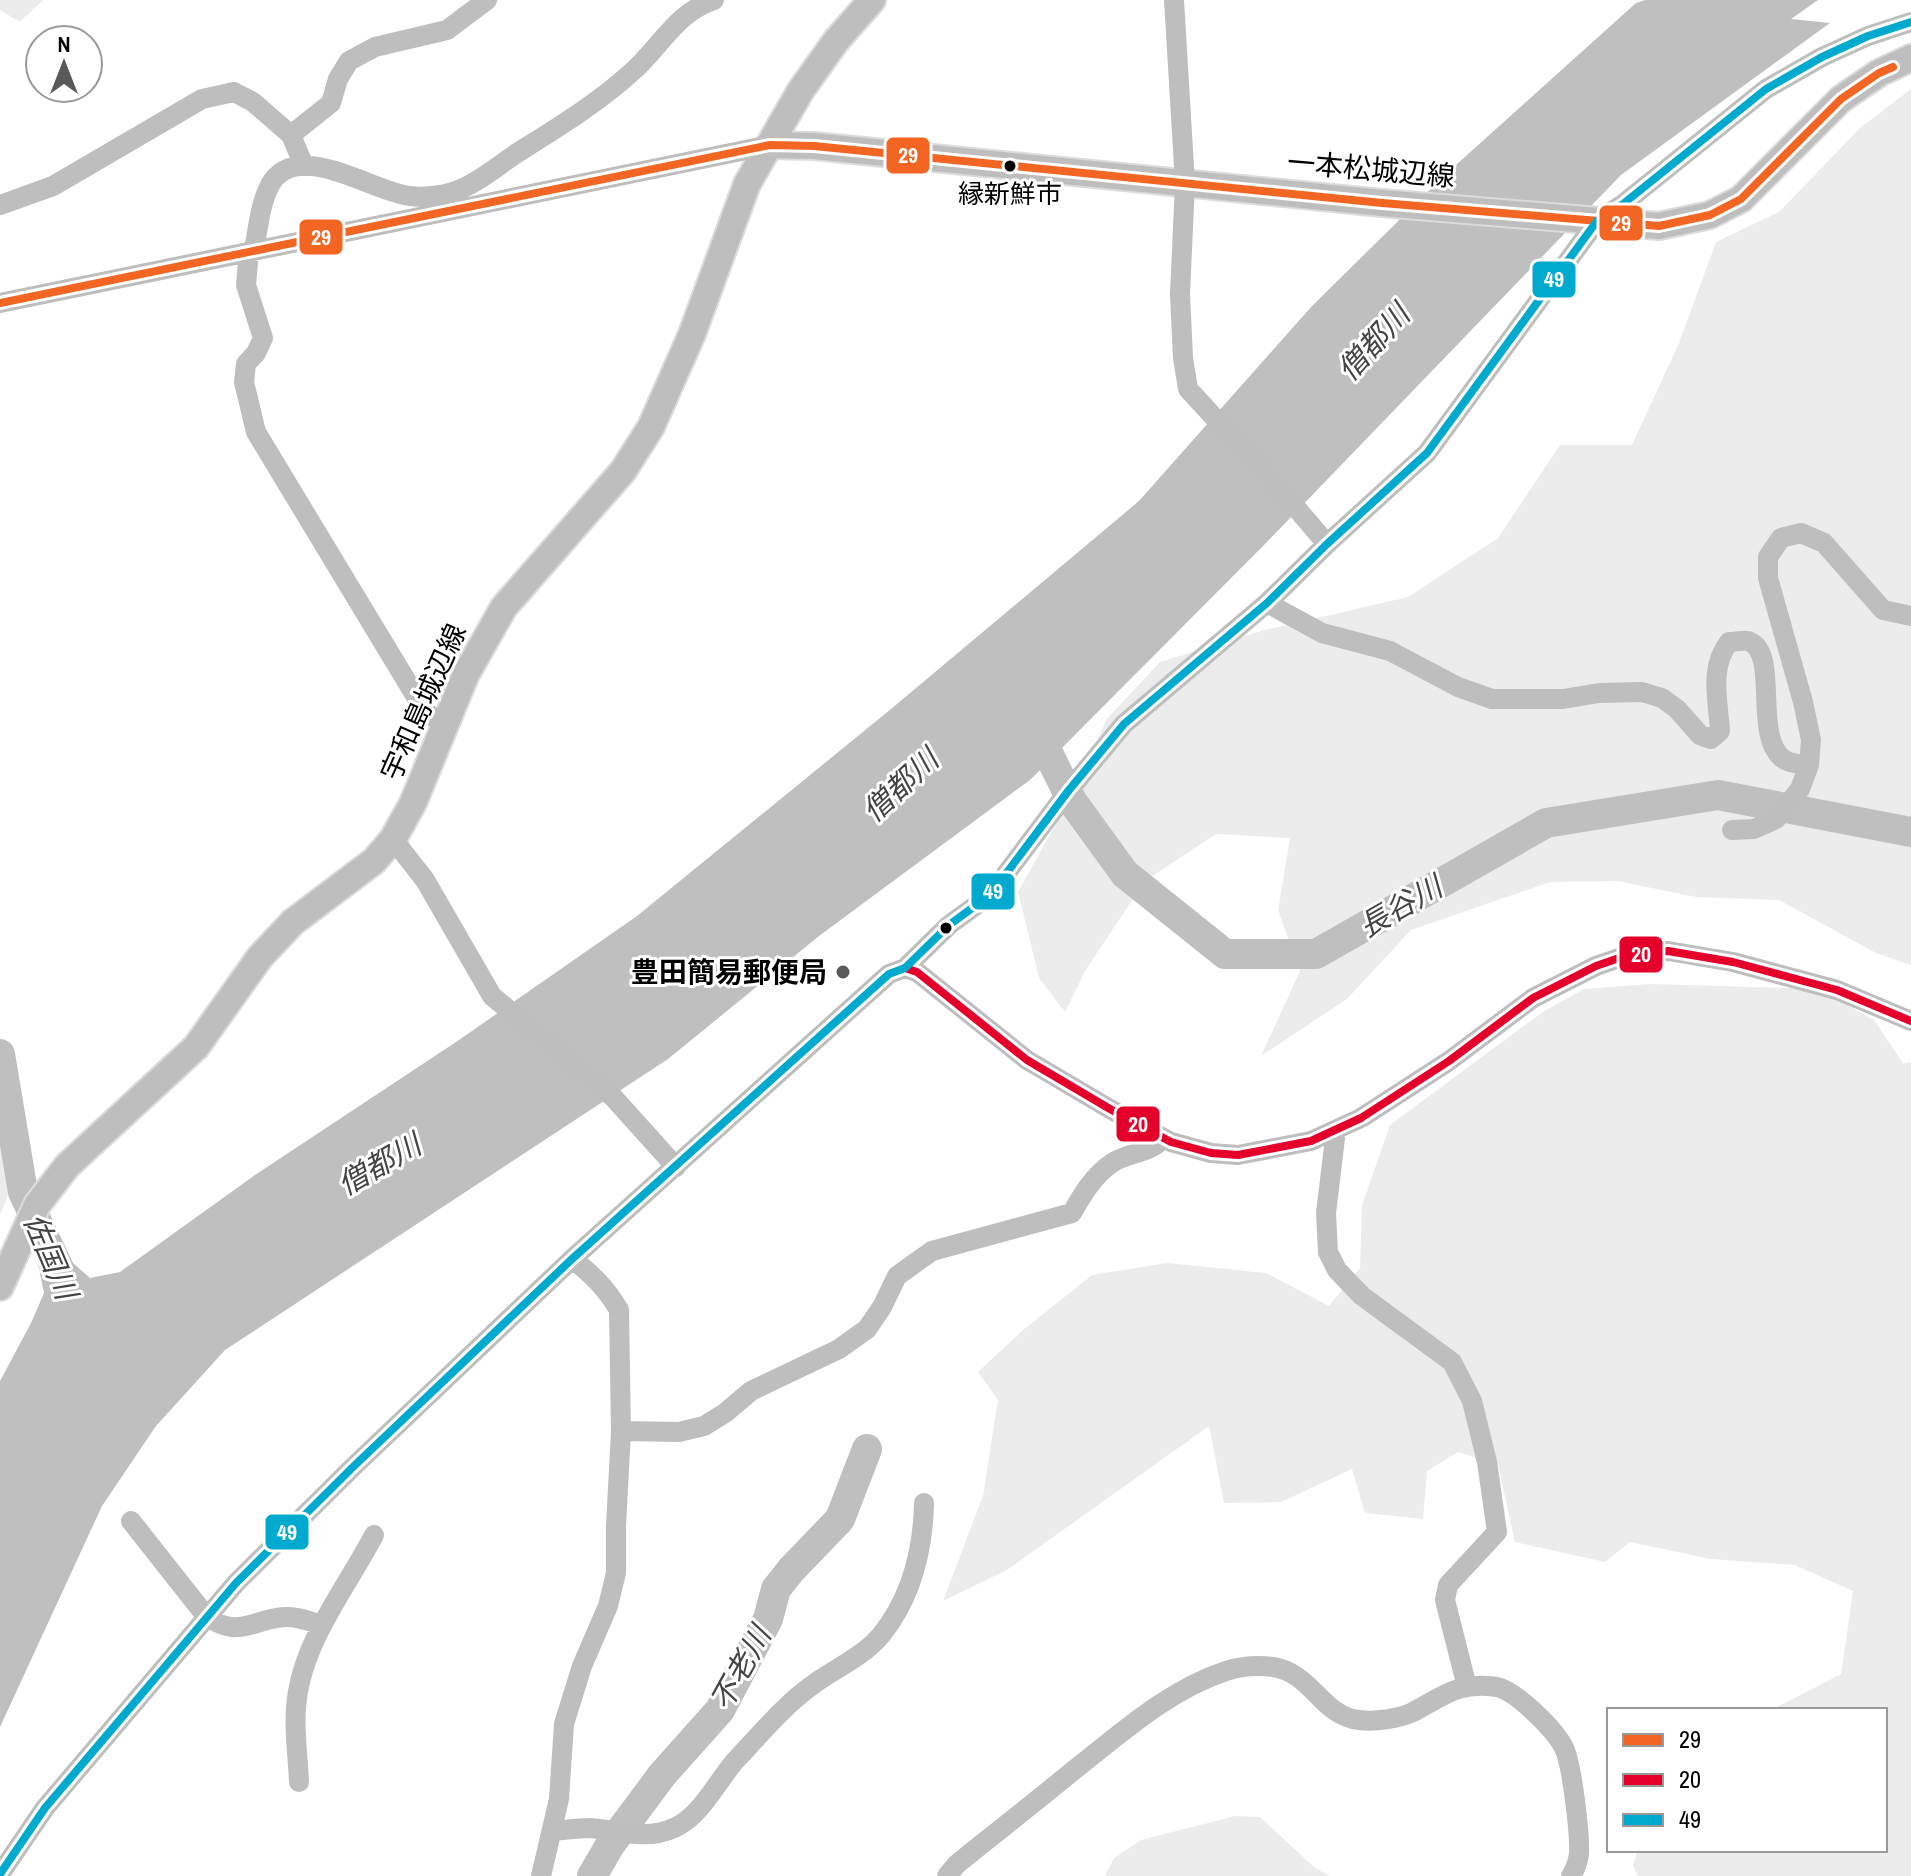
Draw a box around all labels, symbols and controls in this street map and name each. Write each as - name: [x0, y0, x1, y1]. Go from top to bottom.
- north arrow: [24, 24, 104, 104]
- text: N: [57, 29, 71, 59]
- line badge: 29: [885, 136, 931, 175]
- text: 29: [898, 140, 918, 170]
- street label: 一本松城辺線: [1286, 143, 1456, 195]
- marker: 縁新鮮市: [1002, 158, 1018, 174]
- place label: 縁新鮮市: [958, 176, 1062, 211]
- line badge: 29: [1598, 204, 1644, 242]
- text: 29: [1611, 208, 1631, 238]
- line badge: 29: [298, 218, 344, 256]
- text: 29: [311, 222, 331, 252]
- line badge: 49: [1531, 260, 1577, 299]
- text: 49: [1544, 264, 1564, 294]
- water label: 僧都川: [1328, 293, 1420, 389]
- street label: 宇和島城辺線: [371, 618, 475, 786]
- water label: 僧都川: [853, 738, 949, 830]
- water label: 長谷川: [1351, 865, 1452, 946]
- line badge: 49: [970, 872, 1016, 911]
- text: 49: [983, 876, 1003, 906]
- unlabelled marker: [938, 920, 954, 936]
- line badge: 20: [1618, 935, 1664, 974]
- text: 20: [1631, 939, 1651, 969]
- place label: 豊田簡易郵便局: [631, 953, 827, 991]
- marker: 豊田簡易郵便局: [834, 963, 852, 981]
- line badge: 20: [1115, 1105, 1161, 1143]
- text: 20: [1128, 1109, 1148, 1139]
- water label: 僧都川: [330, 1123, 431, 1204]
- water label: 佐国川: [15, 1207, 88, 1308]
- line badge: 49: [264, 1513, 310, 1551]
- text: 49: [277, 1517, 297, 1547]
- water label: 不老川: [701, 1616, 781, 1717]
- legend: [1607, 1708, 1887, 1852]
- text: 29: [1679, 1723, 1701, 1755]
- text: 20: [1679, 1763, 1701, 1795]
- text: 49: [1679, 1803, 1701, 1835]

